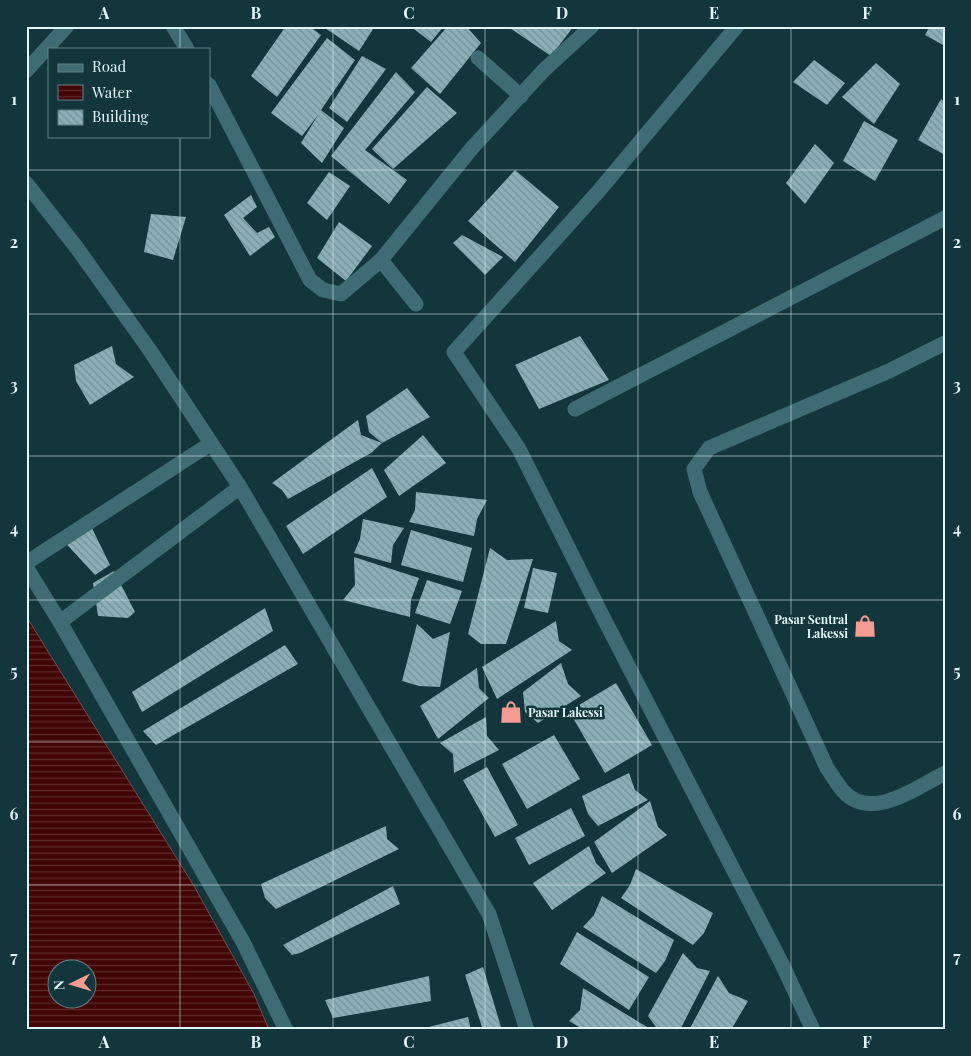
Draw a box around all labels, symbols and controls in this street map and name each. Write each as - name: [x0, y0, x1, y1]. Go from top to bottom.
- text: A: [98, 2, 110, 23]
- text: B: [251, 2, 262, 23]
- text: C: [403, 2, 415, 23]
- text: D: [556, 2, 568, 23]
- text: E: [709, 2, 719, 23]
- text: F: [862, 2, 872, 23]
- legend: [48, 48, 210, 138]
- text: Road: [92, 56, 126, 76]
- text: Water: [91, 82, 132, 102]
- text: 1: [11, 88, 17, 109]
- text: 1: [954, 88, 960, 109]
- text: Building: [92, 106, 149, 126]
- text: 2: [10, 231, 18, 252]
- text: 2: [953, 231, 961, 252]
- text: 3: [10, 374, 18, 395]
- text: 3: [953, 374, 961, 395]
- text: 4: [10, 517, 18, 538]
- text: 4: [953, 517, 961, 538]
- place label: Pasar Sentral Lakessi: [774, 611, 848, 641]
- shop icon: Pasar Sentral Lakessi: [852, 613, 878, 639]
- text: 5: [10, 660, 18, 681]
- text: 5: [953, 660, 961, 681]
- shop icon: Pasar Lakessi: [498, 699, 524, 725]
- place label: Pasar Lakessi: [528, 704, 603, 720]
- text: 6: [10, 803, 19, 824]
- text: 6: [953, 803, 962, 824]
- text: 7: [10, 946, 18, 967]
- text: 7: [953, 946, 961, 967]
- north arrow: [48, 958, 98, 1008]
- text: N: [49, 979, 68, 991]
- text: A: [98, 1031, 110, 1052]
- text: B: [251, 1031, 262, 1052]
- text: C: [403, 1031, 415, 1052]
- text: D: [556, 1031, 568, 1052]
- text: E: [709, 1031, 719, 1052]
- text: F: [862, 1031, 872, 1052]

